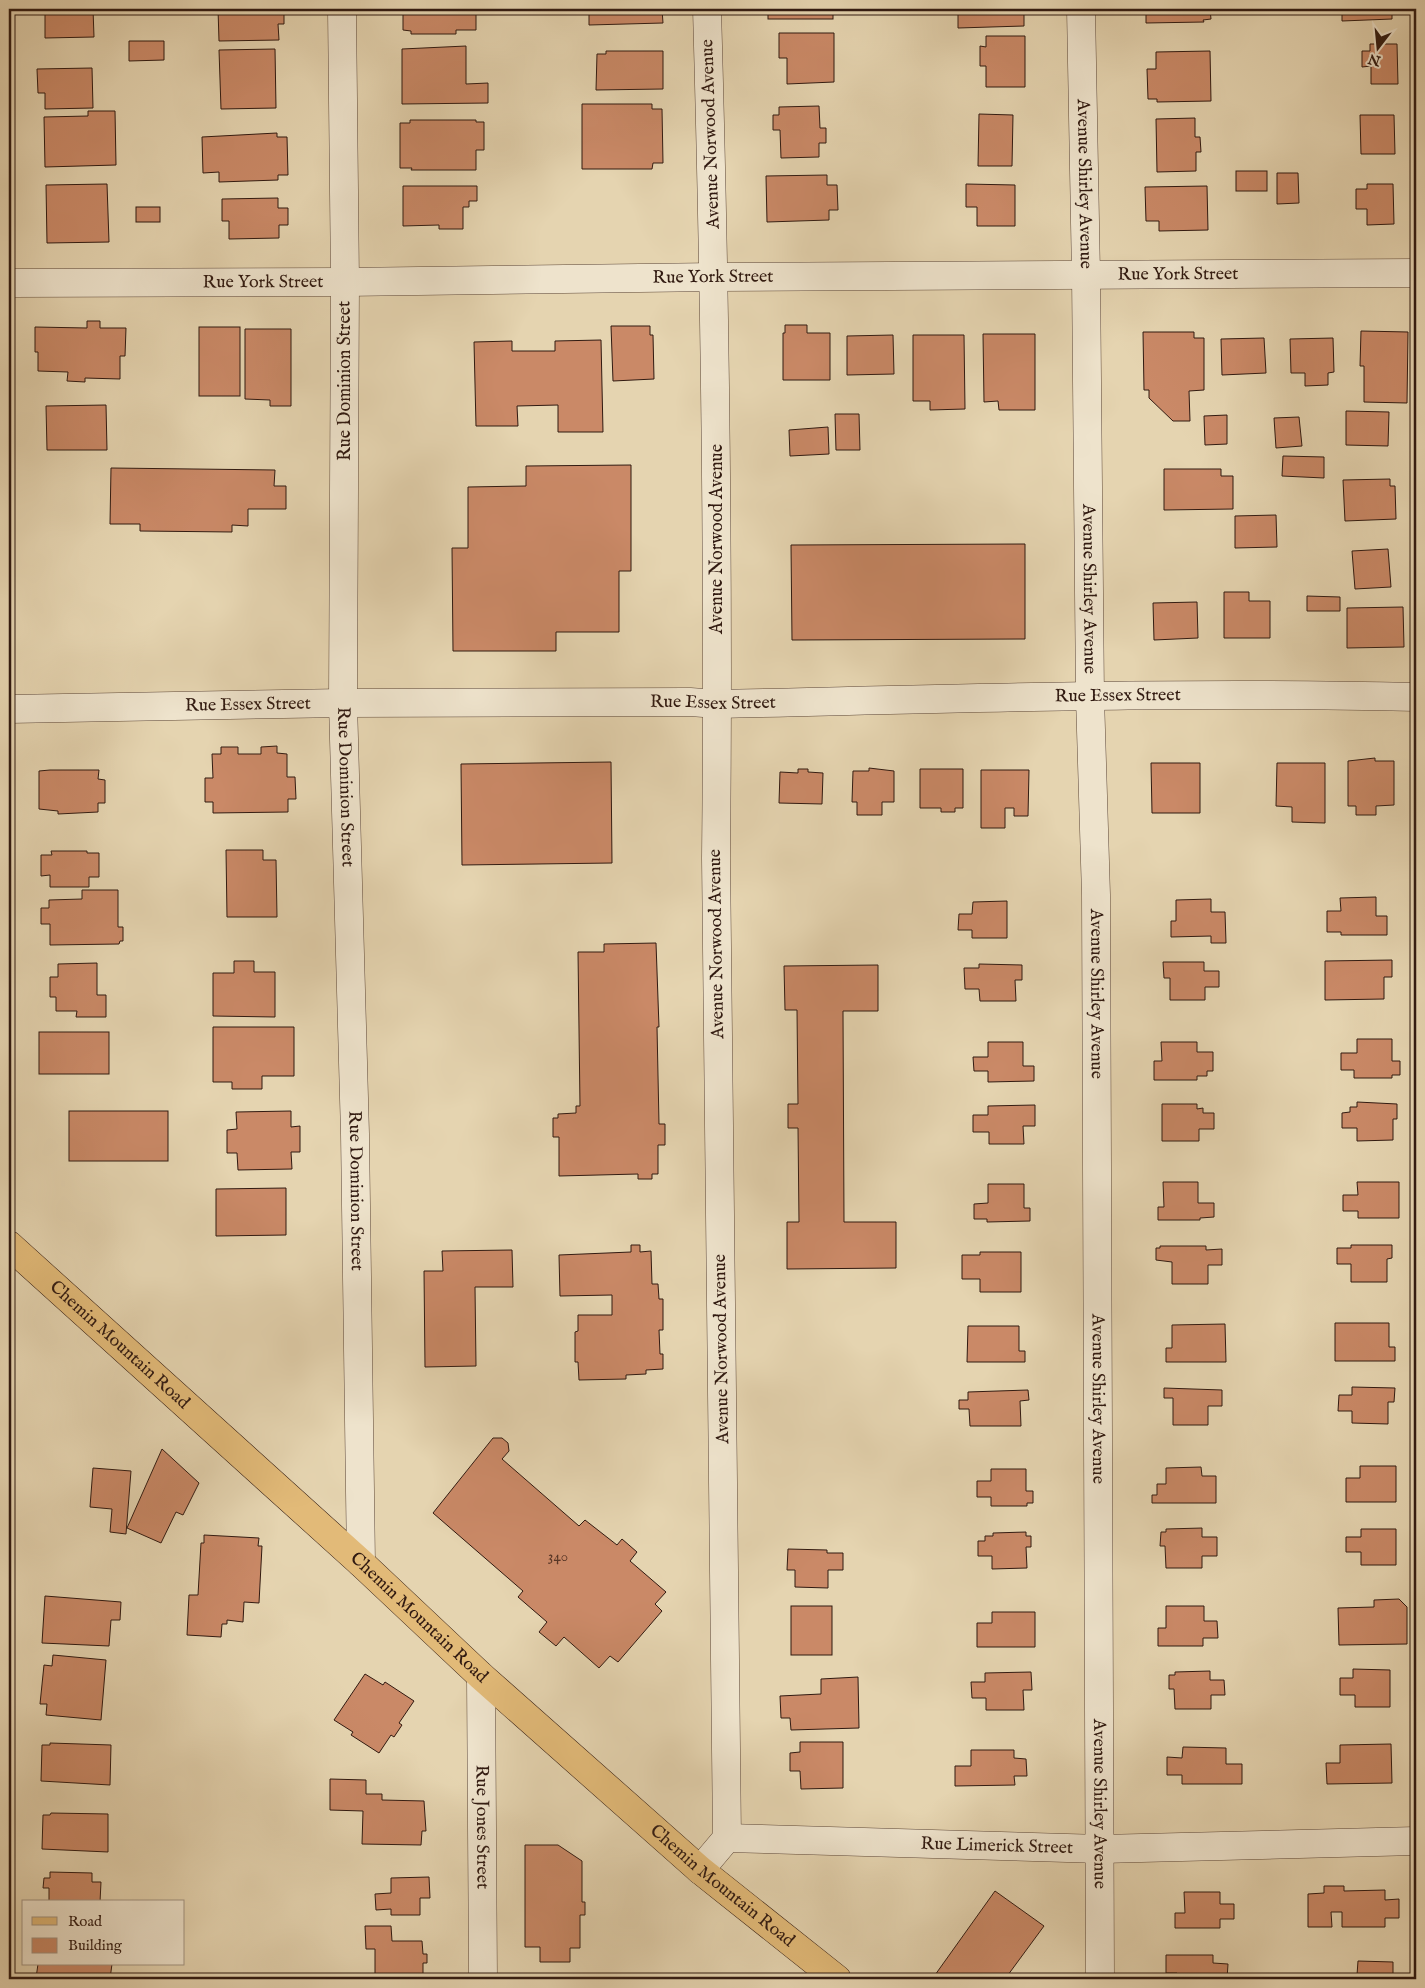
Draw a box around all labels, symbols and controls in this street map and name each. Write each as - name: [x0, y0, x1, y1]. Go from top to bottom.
- north arrow: [1352, 22, 1402, 72]
- street label: Avenue Norwood Avenue: [696, 39, 726, 230]
- text: N: [1366, 49, 1384, 70]
- street label: Avenue Shirley Avenue: [1071, 98, 1097, 269]
- street label: Rue York Street: [1117, 263, 1238, 286]
- street label: Rue York Street: [652, 265, 773, 289]
- street label: Rue York Street: [203, 271, 323, 294]
- street label: Rue Dominion Street: [334, 301, 357, 461]
- street label: Avenue Norwood Avenue: [706, 444, 729, 635]
- street label: Avenue Shirley Avenue: [1077, 503, 1101, 674]
- street label: Rue Essex Street: [1055, 684, 1181, 708]
- street label: Rue Essex Street: [650, 690, 776, 716]
- street label: Rue Essex Street: [185, 692, 311, 717]
- street label: Rue Dominion Street: [332, 707, 359, 867]
- street label: Avenue Norwood Avenue: [704, 849, 730, 1040]
- street label: Avenue Shirley Avenue: [1085, 908, 1108, 1079]
- street label: Rue Dominion Street: [343, 1110, 368, 1271]
- street label: Avenue Norwood Avenue: [709, 1254, 735, 1445]
- street label: Chemin Mountain Road: [45, 1276, 195, 1414]
- street label: Avenue Shirley Avenue: [1086, 1313, 1110, 1484]
- street label: Chemin Mountain Road: [345, 1547, 493, 1688]
- house number: 340: [548, 1547, 568, 1566]
- street label: Avenue Shirley Avenue: [1088, 1718, 1111, 1889]
- street label: Rue Jones Street: [470, 1765, 494, 1889]
- street label: Chemin Mountain Road: [645, 1819, 800, 1953]
- street label: Rue Limerick Street: [920, 1832, 1073, 1860]
- legend: [22, 1900, 185, 1966]
- text: Road: [68, 1912, 103, 1931]
- text: Building: [68, 1936, 123, 1955]

